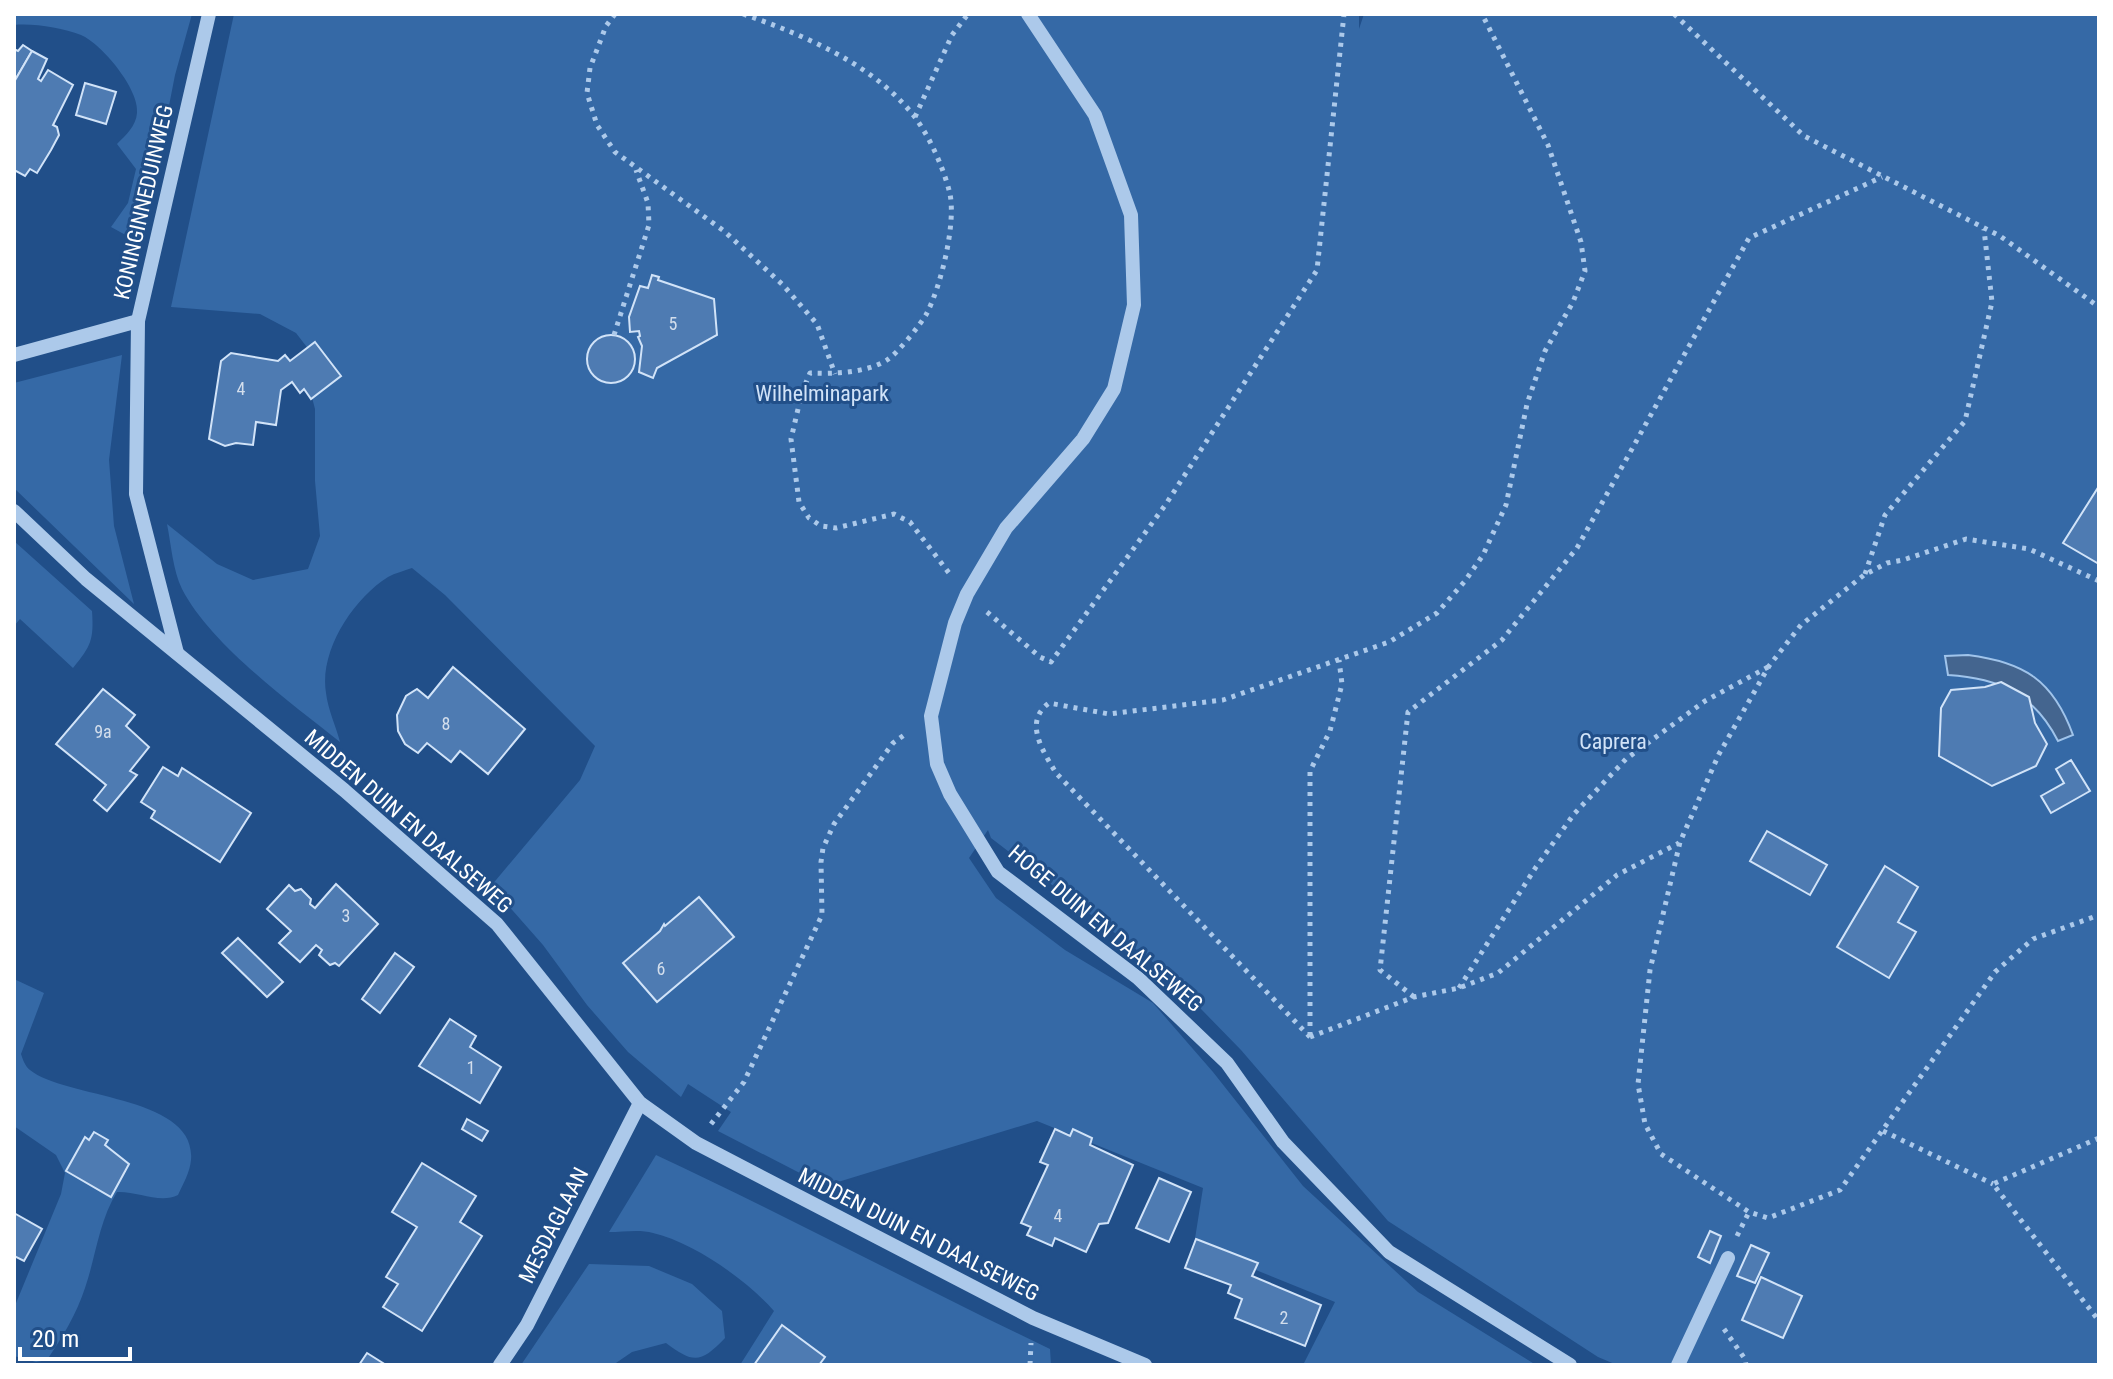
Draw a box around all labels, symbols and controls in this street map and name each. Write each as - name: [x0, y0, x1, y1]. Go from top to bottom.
- street label: KONINGINNEDUINWEG: [109, 102, 178, 302]
- house number: 5: [669, 313, 678, 334]
- house number: 4: [237, 378, 246, 399]
- park label: Wilhelminapark: [755, 381, 889, 406]
- house number: 8: [442, 713, 450, 734]
- house number: 9a: [94, 721, 112, 742]
- street label: MIDDEN DUIN EN DAALSEWEG: [300, 724, 518, 918]
- park label: Caprera: [1579, 729, 1647, 754]
- street label: HOGE DUIN EN DAALSEWEG: [1004, 840, 1208, 1017]
- house number: 3: [342, 905, 350, 926]
- house number: 6: [657, 958, 665, 979]
- house number: 1: [467, 1057, 475, 1078]
- street label: MESDAGLAAN: [514, 1163, 593, 1287]
- street label: MIDDEN DUIN EN DAALSEWEG: [794, 1163, 1043, 1306]
- house number: 4: [1054, 1205, 1063, 1226]
- house number: 2: [1280, 1307, 1289, 1328]
- scale bar: [20, 1311, 130, 1361]
- text: 20 m: [32, 1325, 79, 1353]

